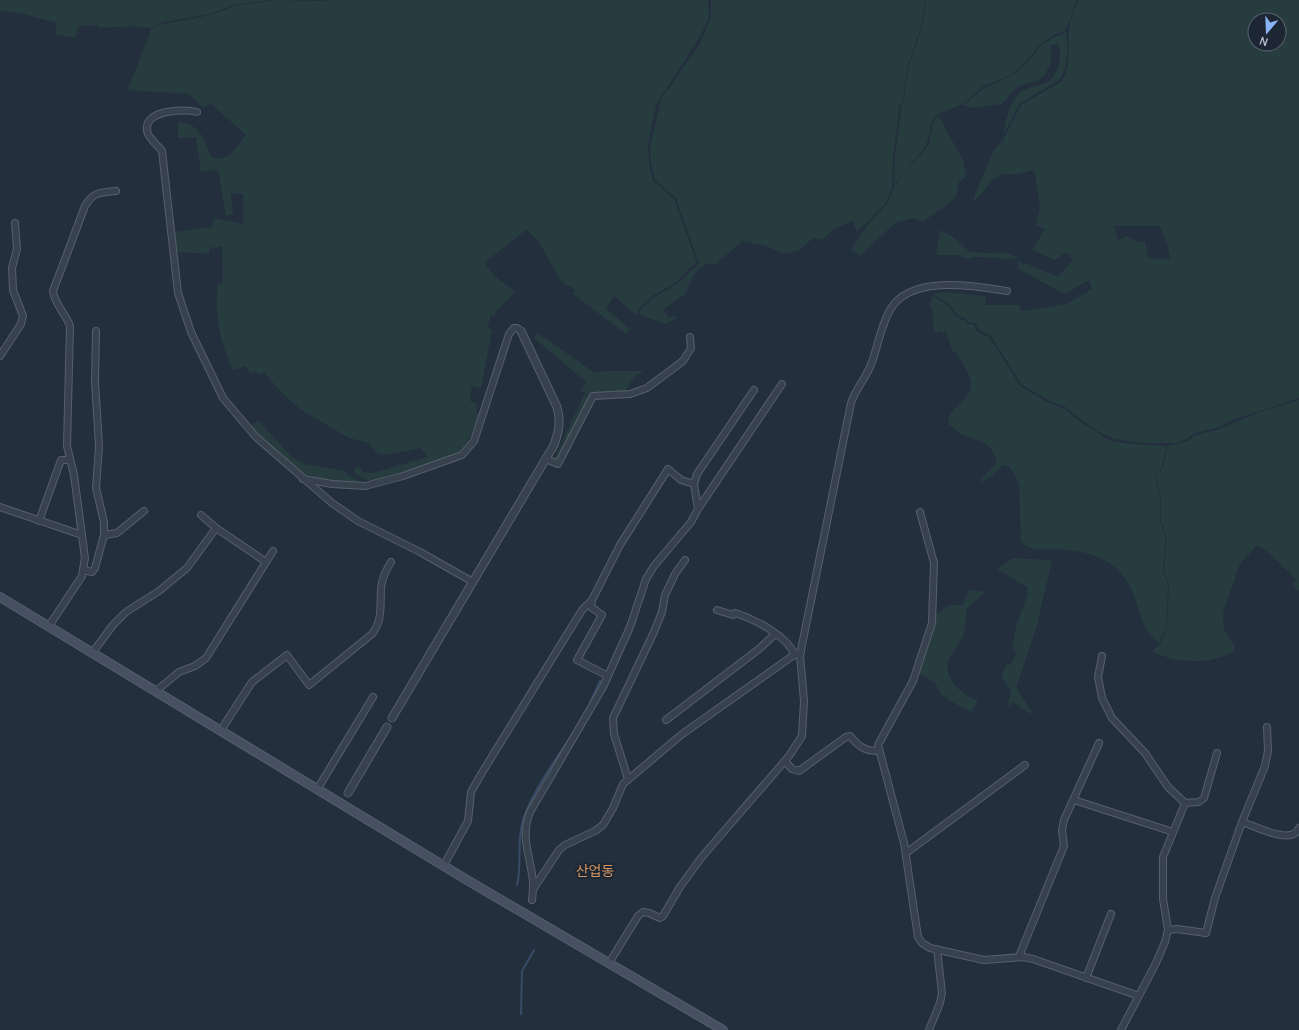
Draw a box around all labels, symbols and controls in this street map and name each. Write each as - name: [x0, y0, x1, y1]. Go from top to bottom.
- north arrow: [1247, 12, 1287, 52]
- text: N: [1257, 34, 1270, 50]
- district label: 산업동: [576, 861, 614, 880]

